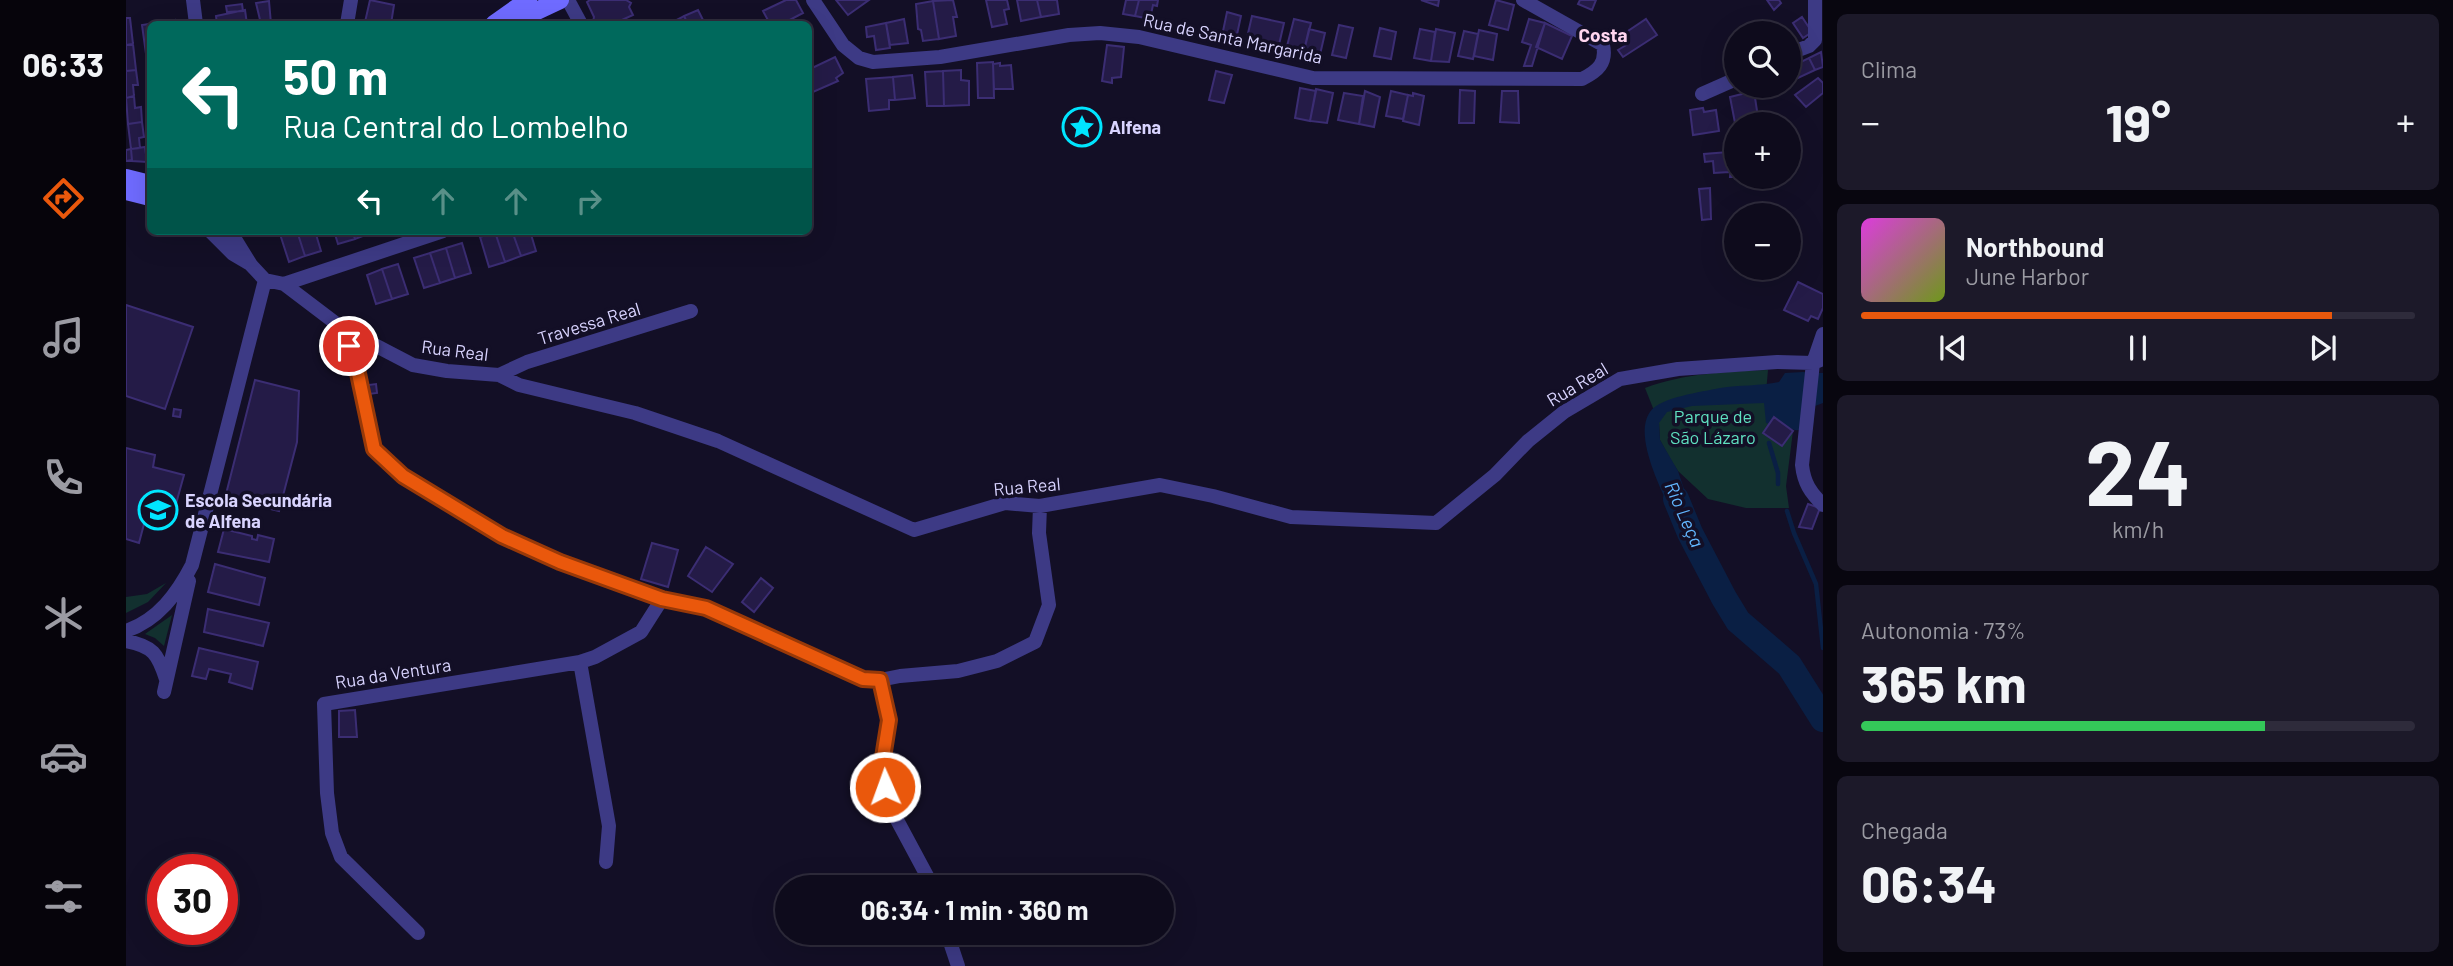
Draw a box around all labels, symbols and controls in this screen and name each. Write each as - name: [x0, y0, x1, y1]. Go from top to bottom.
- street label: Rua de Santa Margarida: [1141, 8, 1325, 68]
- map controls: [1724, 21, 1801, 280]
- button: search: [1724, 21, 1801, 98]
- district label: Costa: [1579, 23, 1627, 46]
- text: 06:33: [22, 45, 104, 83]
- text: 50 m: [283, 46, 388, 105]
- icon: left: [168, 49, 259, 140]
- text: Clima: [1861, 55, 1917, 83]
- text: 19°: [2105, 90, 2171, 152]
- text: −: [1861, 98, 1880, 144]
- text: +: [2396, 98, 2415, 144]
- text: Rua Central do Lombelho: [283, 106, 629, 144]
- place icon: Alfena: [1061, 106, 1103, 148]
- button: +: [1724, 112, 1801, 189]
- place label: Alfena: [1109, 116, 1161, 138]
- icon: directions: [39, 174, 88, 223]
- icon: left: [351, 182, 389, 220]
- icon: ahead: [424, 182, 462, 220]
- icon: ahead: [497, 182, 535, 220]
- icon: right: [570, 182, 608, 220]
- button: −: [1724, 203, 1801, 280]
- text: Northbound: [1966, 231, 2104, 262]
- text: June Harbor: [1966, 262, 2089, 290]
- street label: Travessa Real: [535, 297, 643, 349]
- icon: music: [39, 313, 88, 362]
- pin: [319, 316, 379, 376]
- icon: arrive: [330, 327, 368, 365]
- icon: previous: [1934, 329, 1972, 367]
- icon: pause: [2119, 329, 2157, 367]
- icon: next: [2304, 329, 2342, 367]
- street label: Rua Real: [420, 335, 490, 365]
- street label: Rua Real: [1543, 357, 1611, 411]
- park label: Parque de São Lázaro: [1670, 405, 1756, 448]
- text: 24: [2085, 415, 2191, 524]
- icon: phone: [39, 453, 88, 502]
- street label: Rua Real: [993, 472, 1061, 500]
- water label: Rio Leça: [1660, 478, 1710, 550]
- school or university icon: Escola Secundária de Alfena: [137, 489, 179, 531]
- place label: Escola Secundária de Alfena: [185, 489, 332, 532]
- text: km/h: [2112, 515, 2164, 543]
- icon: climate: [39, 593, 88, 642]
- text: Autonomia · 73%: [1861, 616, 2026, 644]
- text: 365 km: [1861, 651, 2027, 713]
- street label: Rua da Ventura: [333, 653, 453, 693]
- icon: car: [39, 732, 88, 781]
- position arrow: [848, 750, 922, 824]
- text: Chegada: [1861, 816, 1948, 844]
- text: 06:34: [1861, 851, 1997, 913]
- speed limit sign: 30: [147, 854, 238, 945]
- icon: filters: [39, 872, 88, 921]
- text: 06:34 · 1 min · 360 m: [861, 894, 1088, 925]

